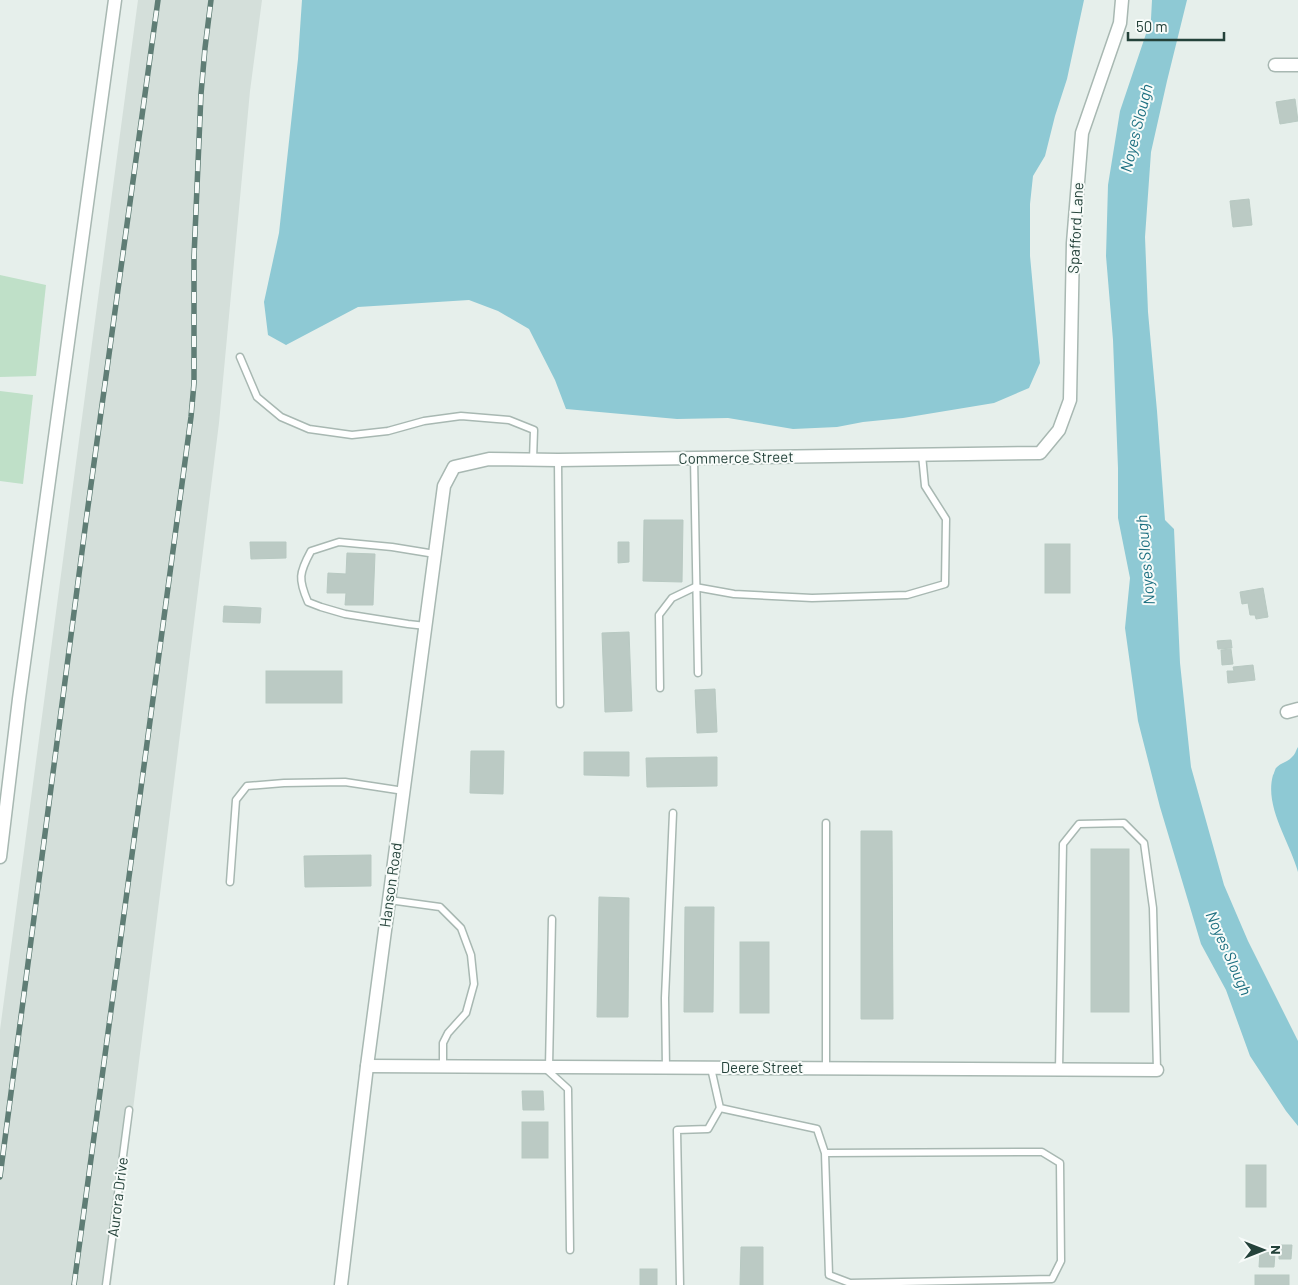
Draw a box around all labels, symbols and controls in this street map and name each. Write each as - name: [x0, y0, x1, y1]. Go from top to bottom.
- scale bar: [1128, 10, 1224, 42]
- text: 50 m: [1136, 17, 1168, 35]
- water label: Noyes Slough: [1115, 82, 1156, 174]
- street label: Spafford Lane: [1064, 182, 1086, 274]
- street label: Commerce Street: [678, 447, 794, 467]
- water label: Noyes Slough: [1131, 514, 1158, 606]
- street label: Hanson Road: [375, 841, 405, 928]
- water label: Noyes Slough: [1202, 908, 1257, 998]
- street label: Deere Street: [721, 1058, 803, 1076]
- street label: Aurora Drive: [103, 1156, 131, 1238]
- north arrow: [1238, 1225, 1288, 1275]
- text: N: [1268, 1245, 1285, 1255]

